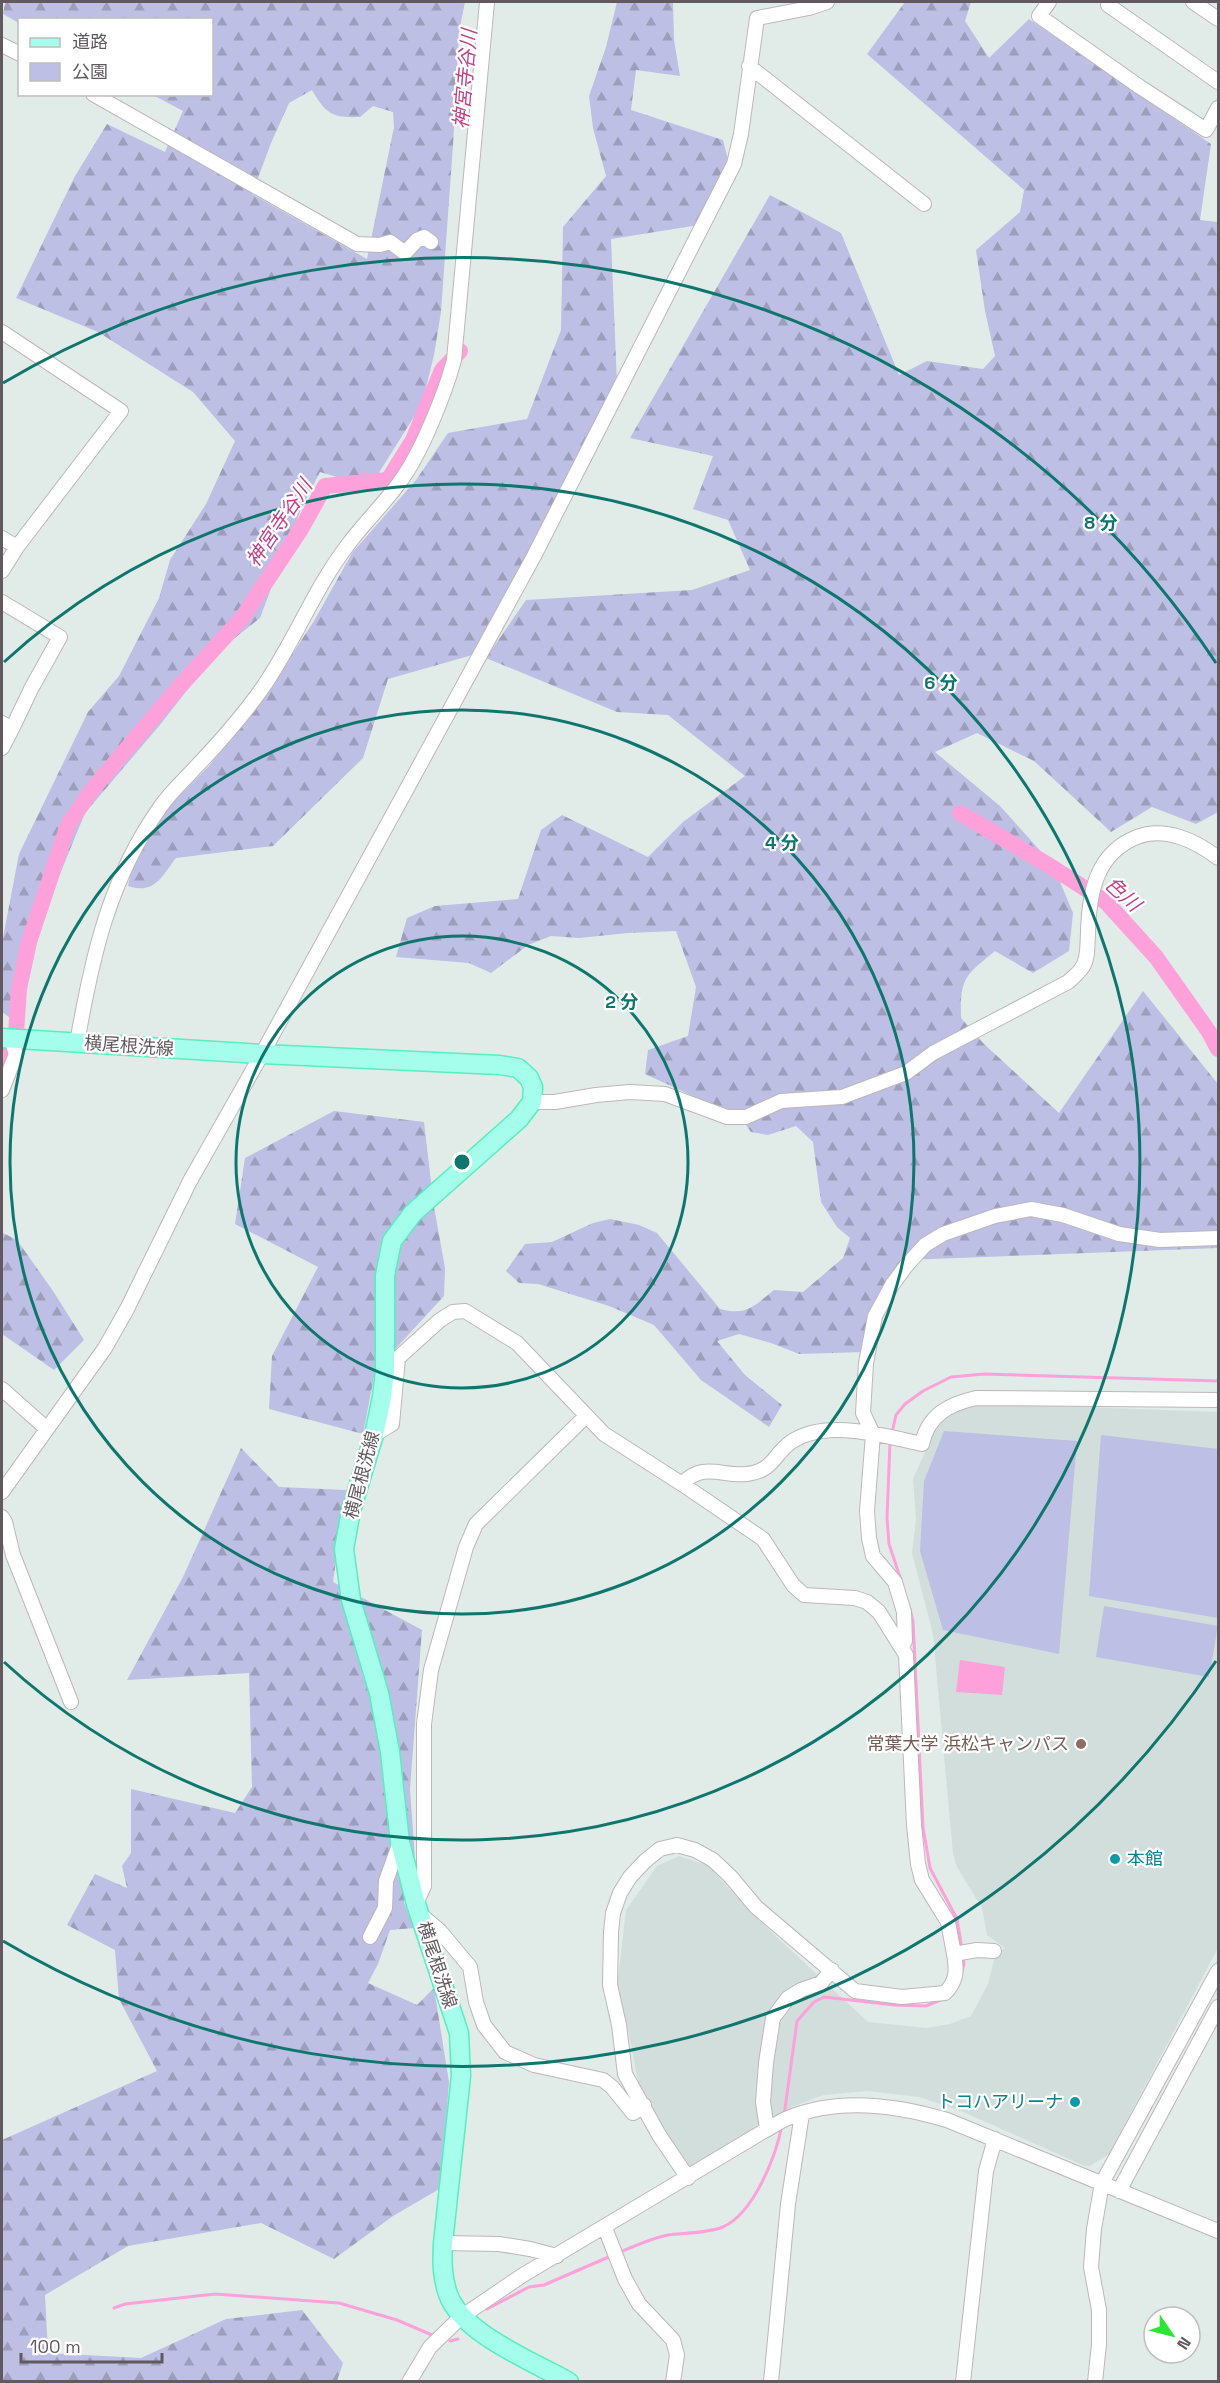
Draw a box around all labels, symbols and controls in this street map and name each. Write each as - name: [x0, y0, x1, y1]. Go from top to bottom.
- legend: [18, 18, 213, 96]
- water label: 神宮寺谷川: [448, 26, 482, 130]
- text: 道路: [72, 30, 108, 53]
- text: 公園: [72, 60, 108, 83]
- water label: 神宮寺谷川: [240, 473, 319, 572]
- text: 8 分: [1084, 511, 1118, 534]
- text: 6 分: [924, 671, 958, 694]
- text: 4 分: [765, 831, 799, 854]
- water label: 色川: [1099, 871, 1148, 918]
- text: 2 分: [605, 990, 639, 1013]
- street label: 横尾根洗線: [83, 1031, 175, 1060]
- centre of rings: [452, 1152, 472, 1172]
- street label: 横尾根洗線: [339, 1428, 384, 1521]
- place label: 常葉大学 浜松キャンパス: [866, 1732, 1069, 1755]
- marker: 常葉大学 浜松キャンパス: [1074, 1737, 1088, 1751]
- place label: 本館: [1127, 1847, 1163, 1870]
- marker: 本館: [1108, 1852, 1122, 1866]
- street label: 横尾根洗線: [413, 1918, 462, 2011]
- place label: トコハアリーナ: [937, 2090, 1063, 2113]
- marker: トコハアリーナ: [1068, 2095, 1082, 2109]
- north arrow: [1142, 2305, 1202, 2365]
- scale bar: [21, 2326, 162, 2364]
- text: N: [1172, 2333, 1196, 2354]
- text: 100 m: [30, 2335, 81, 2358]

